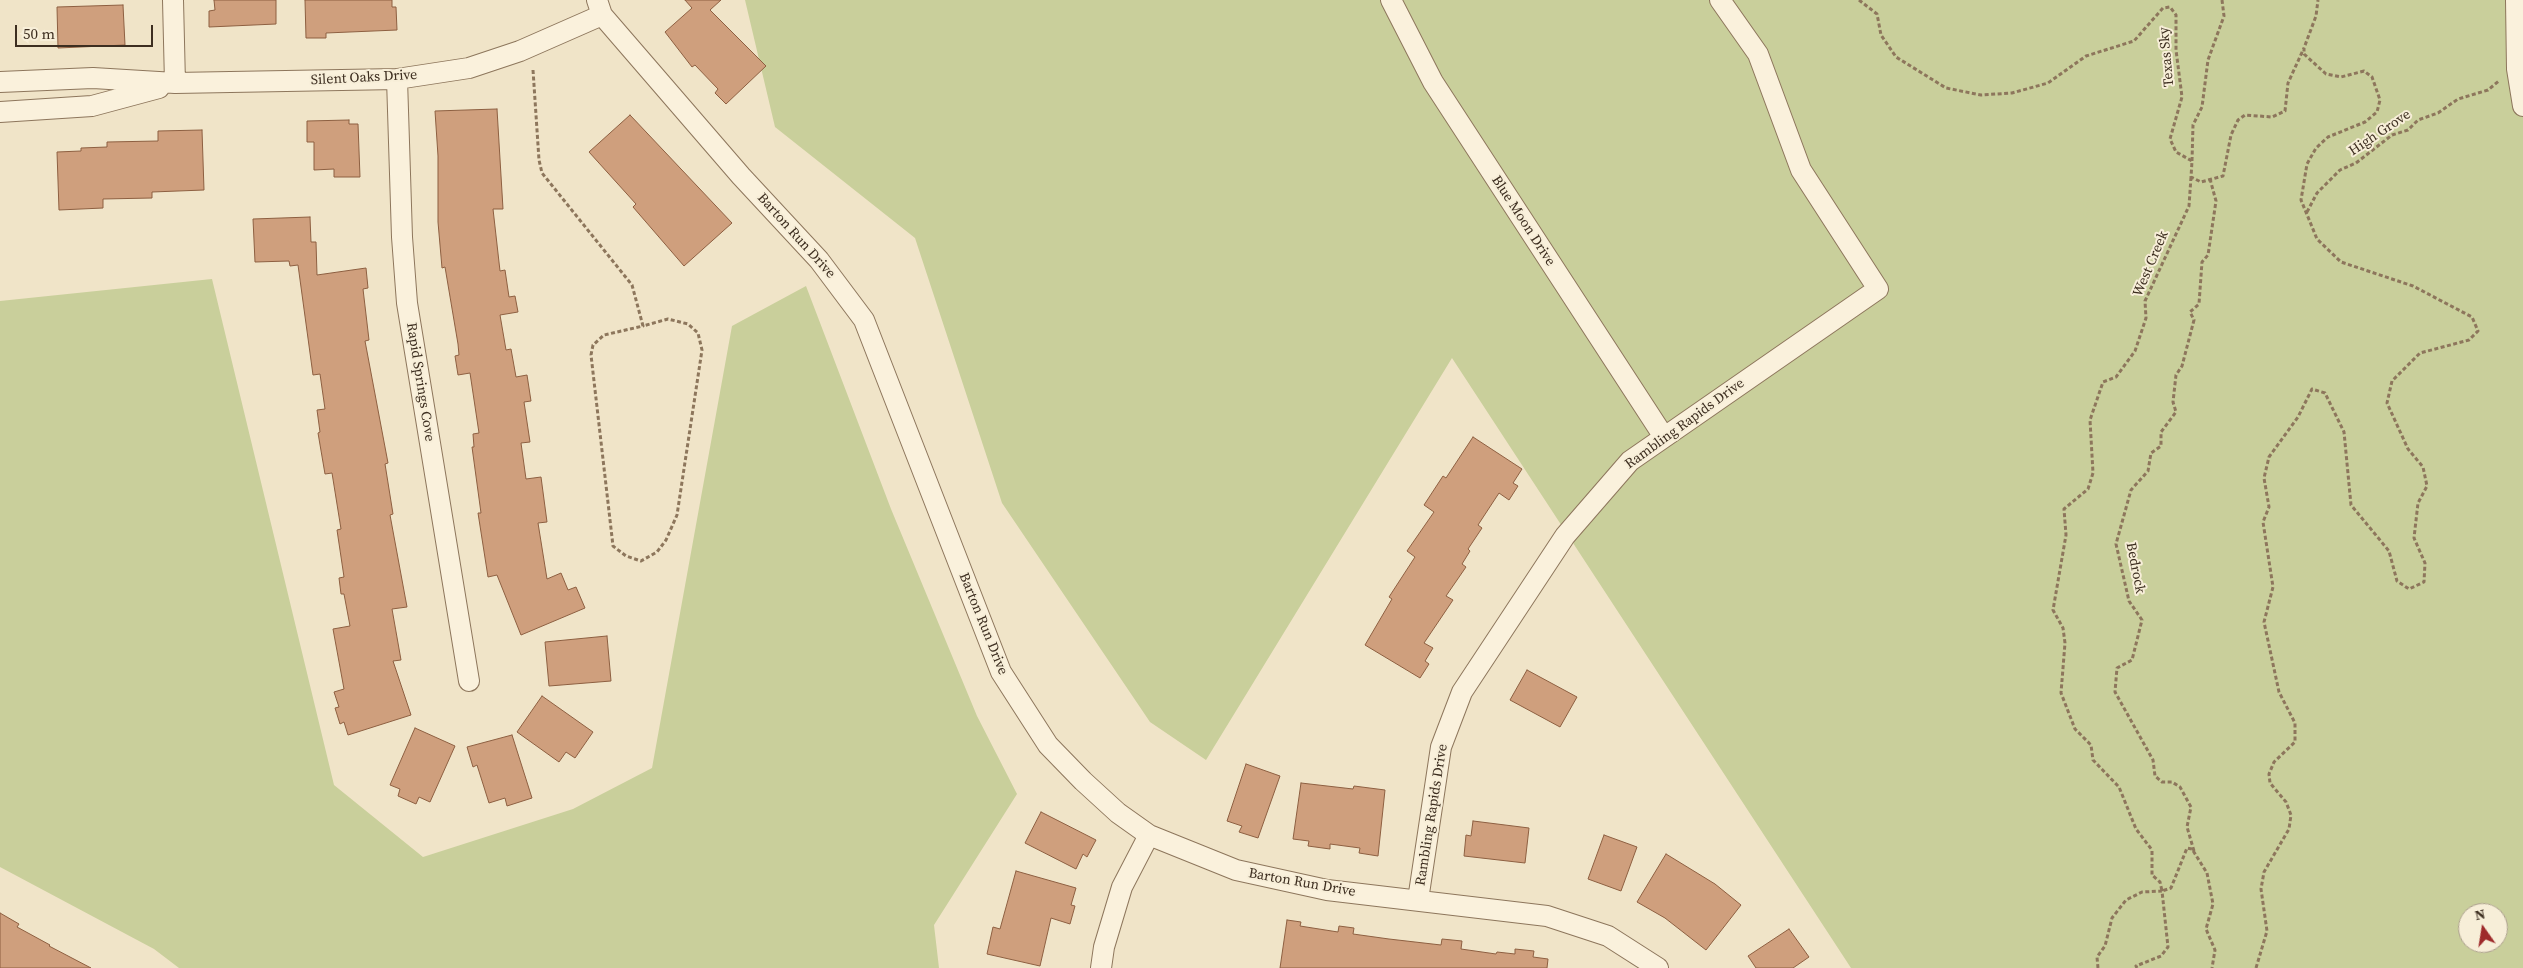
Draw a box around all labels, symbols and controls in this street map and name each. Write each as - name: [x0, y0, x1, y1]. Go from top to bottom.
- scale bar: [18, 15, 155, 47]
- text: 50 m: [23, 23, 55, 44]
- street label: Texas Sky: [2156, 26, 2178, 88]
- street label: Silent Oaks Drive: [310, 67, 418, 89]
- street label: High Grove: [2346, 106, 2414, 160]
- street label: Blue Moon Drive: [1488, 173, 1558, 269]
- street label: Barton Run Drive: [753, 190, 839, 282]
- street label: West Creek: [2130, 229, 2172, 299]
- street label: Rapid Springs Cove: [402, 321, 438, 443]
- street label: Rambling Rapids Drive: [1622, 375, 1748, 473]
- street label: Bedrock: [2122, 541, 2148, 595]
- street label: Barton Run Drive: [955, 570, 1011, 678]
- street label: Rambling Rapids Drive: [1412, 743, 1452, 887]
- street label: Barton Run Drive: [1247, 865, 1357, 901]
- north arrow: [2458, 903, 2508, 953]
- text: N: [2473, 903, 2487, 925]

